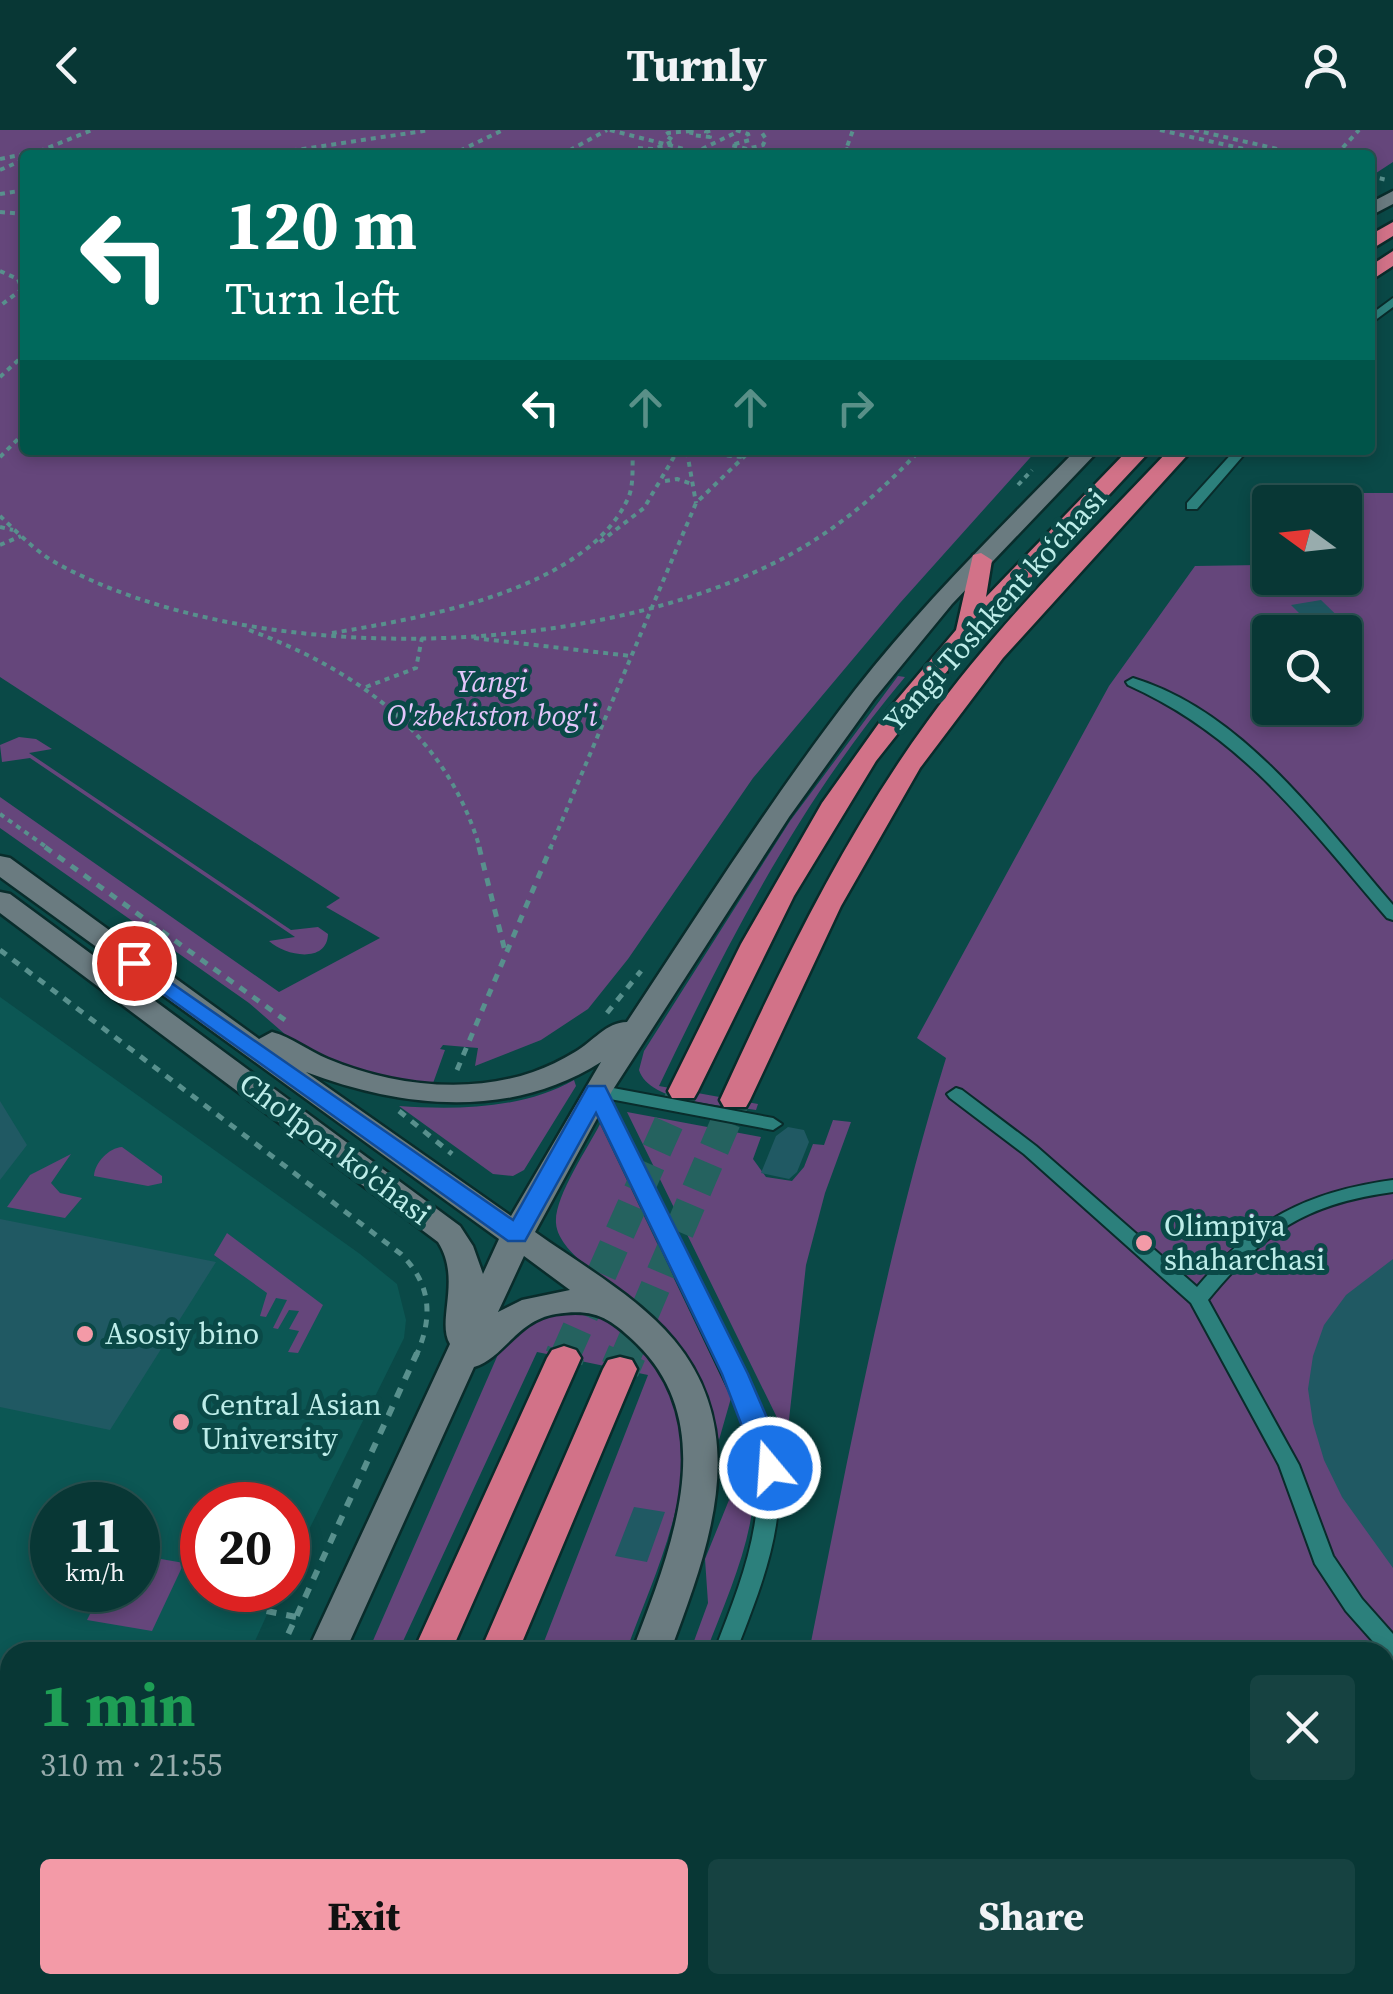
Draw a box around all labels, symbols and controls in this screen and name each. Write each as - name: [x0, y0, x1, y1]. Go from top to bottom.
- text: Turnly: [626, 34, 767, 96]
- icon: back: [40, 38, 95, 93]
- icon: person: [1298, 38, 1353, 93]
- text: 120 m: [225, 176, 417, 272]
- icon: left: [60, 190, 190, 320]
- text: Turn left: [225, 267, 399, 329]
- icon: left: [513, 380, 568, 435]
- icon: ahead: [618, 380, 673, 435]
- icon: ahead: [723, 380, 778, 435]
- icon: right: [828, 380, 883, 435]
- street label: Yangi Toshkent ko‘chasi: [874, 479, 1115, 740]
- north arrow: [1252, 485, 1362, 595]
- map controls: [1252, 485, 1362, 725]
- button: search: [1252, 615, 1362, 725]
- park label: Yangi O'zbekiston bog'i: [387, 661, 598, 736]
- pin: [92, 921, 177, 1006]
- icon: arrive: [107, 936, 162, 991]
- street label: Cho'lpon ko'chasi: [231, 1063, 440, 1234]
- place label: Olimpiya shaharchasi: [1164, 1205, 1325, 1280]
- marker: Olimpiya shaharchasi: [1133, 1232, 1155, 1254]
- place label: Asosiy bino: [105, 1313, 259, 1354]
- marker: Asosiy bino: [74, 1323, 96, 1345]
- place label: Central Asian University: [201, 1384, 382, 1459]
- marker: Central Asian University: [170, 1411, 192, 1433]
- position arrow: [718, 1416, 822, 1520]
- speed limit sign: 20: [180, 1482, 310, 1612]
- text: 11: [68, 1500, 122, 1569]
- text: km/h: [65, 1555, 125, 1589]
- text: 1 min: [40, 1664, 196, 1746]
- button: close: [1250, 1675, 1355, 1780]
- text: 310 m · 21:55: [40, 1743, 222, 1787]
- button: Exit: [40, 1859, 688, 1974]
- button: Share: [708, 1859, 1355, 1974]

